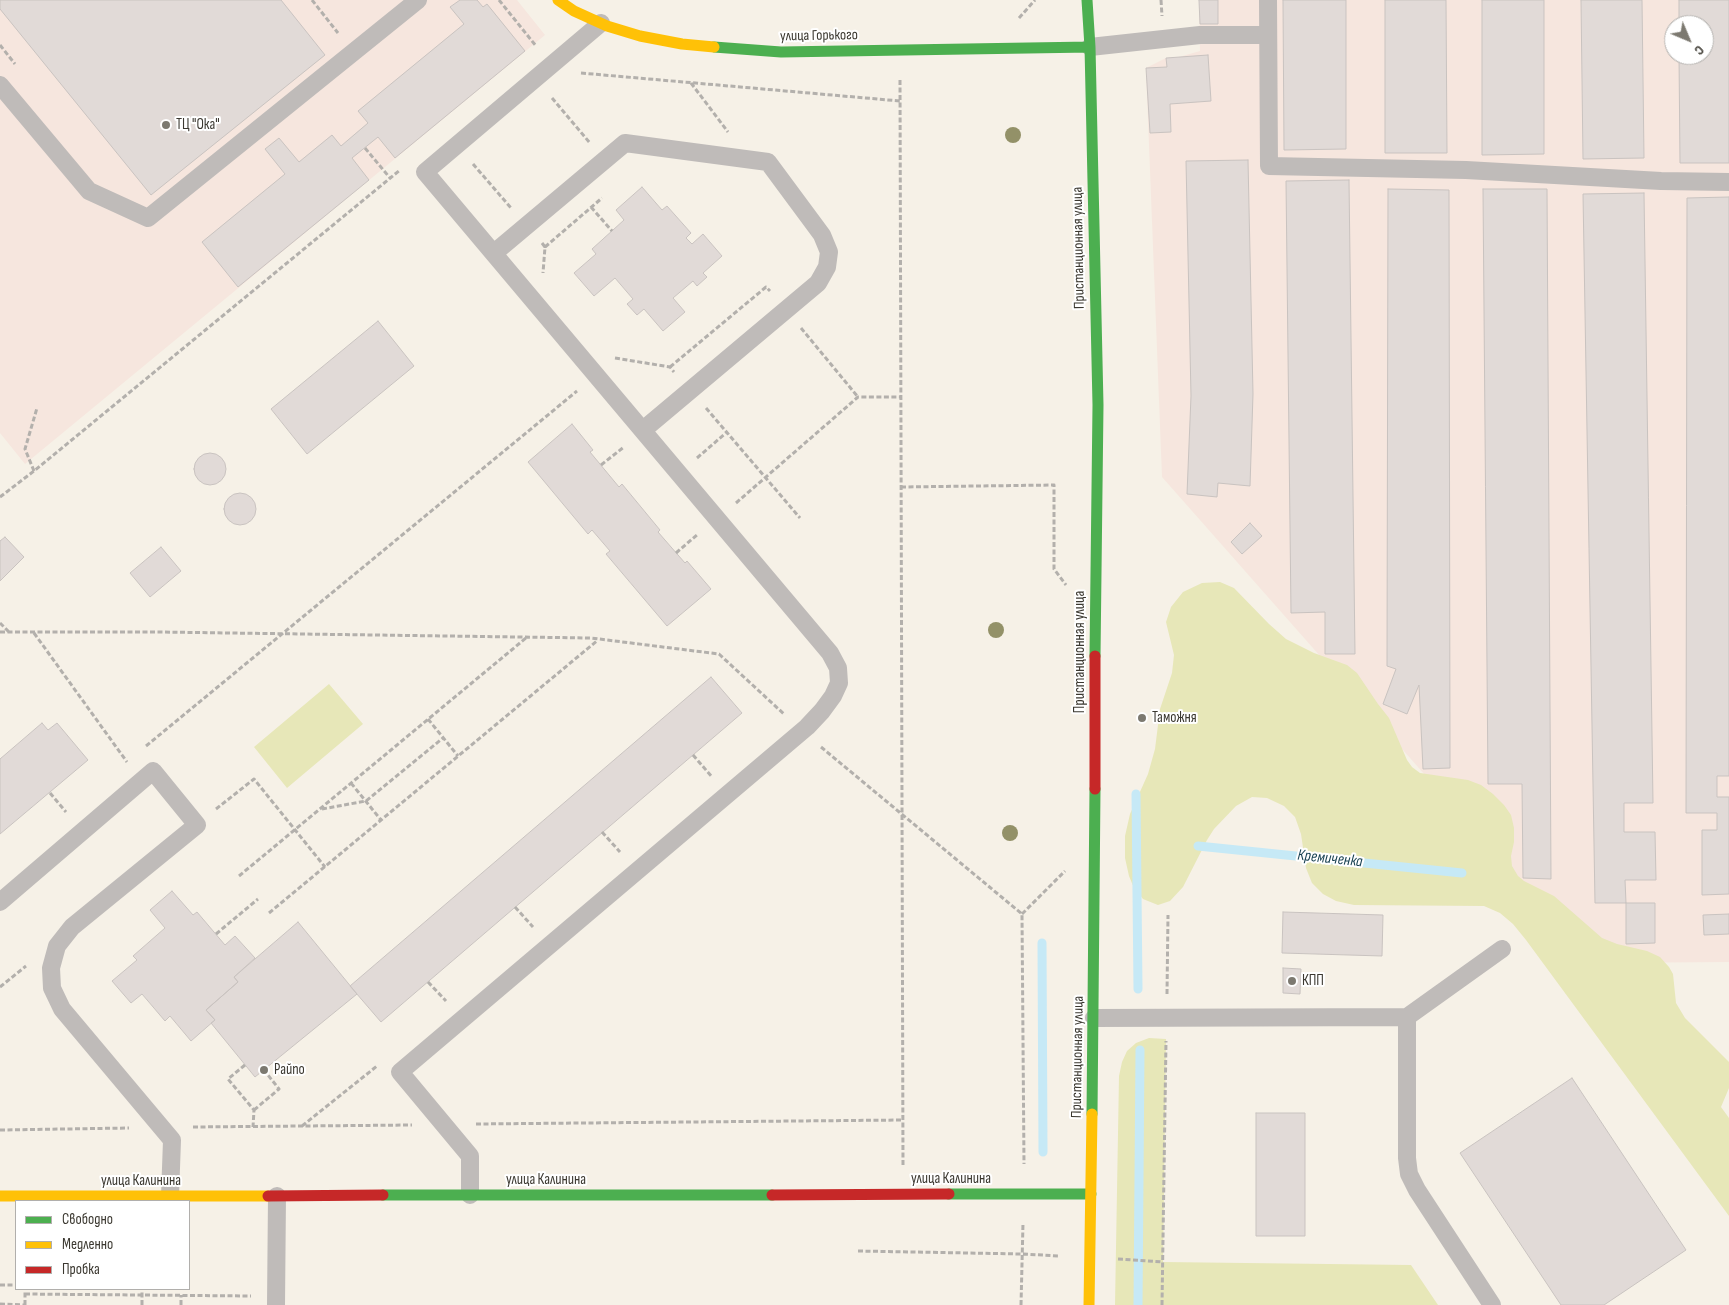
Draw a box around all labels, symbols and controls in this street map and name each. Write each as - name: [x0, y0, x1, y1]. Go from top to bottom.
- north arrow: [1664, 15, 1714, 65]
- street label: улица Горького: [780, 26, 858, 46]
- text: С: [1691, 42, 1708, 59]
- place label: ТЦ "Ока": [176, 116, 220, 134]
- marker: ТЦ "Ока": [160, 119, 172, 131]
- street label: Пристанционная улица: [1069, 187, 1089, 309]
- street label: Пристанционная улица: [1071, 591, 1089, 713]
- place label: Таможня: [1152, 709, 1197, 727]
- marker: Таможня: [1136, 712, 1148, 724]
- water label: Кремиченка: [1297, 846, 1363, 872]
- place label: КПП: [1302, 972, 1324, 990]
- marker: КПП: [1286, 975, 1298, 987]
- street label: Пристанционная улица: [1068, 996, 1088, 1118]
- place label: Райпо: [274, 1061, 305, 1079]
- marker: Райпо: [258, 1064, 270, 1076]
- street label: улица Калинина: [911, 1170, 991, 1188]
- street label: улица Калинина: [506, 1171, 586, 1189]
- street label: улица Калинина: [101, 1172, 181, 1190]
- legend: [15, 1200, 190, 1290]
- text: Свободно: [62, 1210, 113, 1229]
- text: Медленно: [62, 1235, 113, 1254]
- text: Пробка: [62, 1260, 100, 1279]

